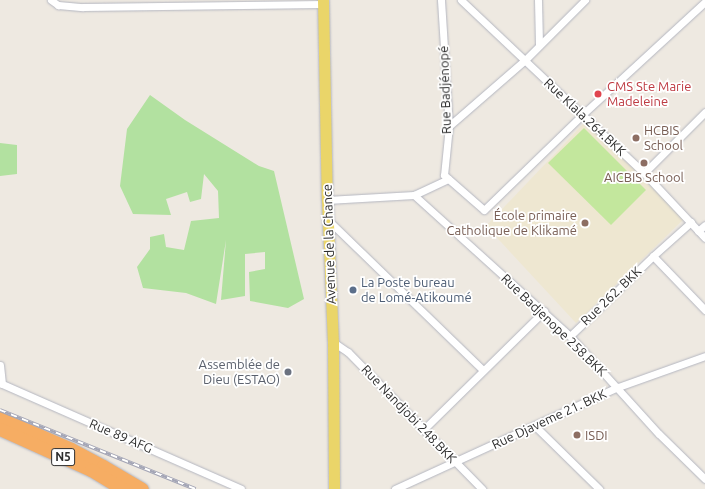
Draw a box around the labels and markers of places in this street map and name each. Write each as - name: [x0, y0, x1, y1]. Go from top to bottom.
- place label: CMS Ste Marie Madeleine: [607, 79, 691, 110]
- marker: CMS Ste Marie Madeleine: [592, 88, 604, 100]
- place label: HCBIS School: [644, 123, 683, 154]
- marker: HCBIS School: [631, 133, 641, 143]
- marker: AICBIS School: [639, 158, 649, 168]
- place label: AICBIS School: [604, 169, 684, 185]
- place label: École primaire Catholique de Klikamé: [447, 208, 577, 239]
- marker: École primaire Catholique de Klikamé: [580, 218, 590, 228]
- place label: La Poste bureau de Lomé-Atikoumé: [361, 275, 472, 306]
- marker: La Poste bureau de Lomé-Atikoumé: [348, 285, 358, 295]
- place label: Assemblée de Dieu (ESTAO): [199, 357, 280, 388]
- marker: Assemblée de Dieu (ESTAO): [283, 367, 293, 377]
- place label: ISDI: [585, 427, 608, 443]
- marker: ISDI: [572, 430, 582, 440]

